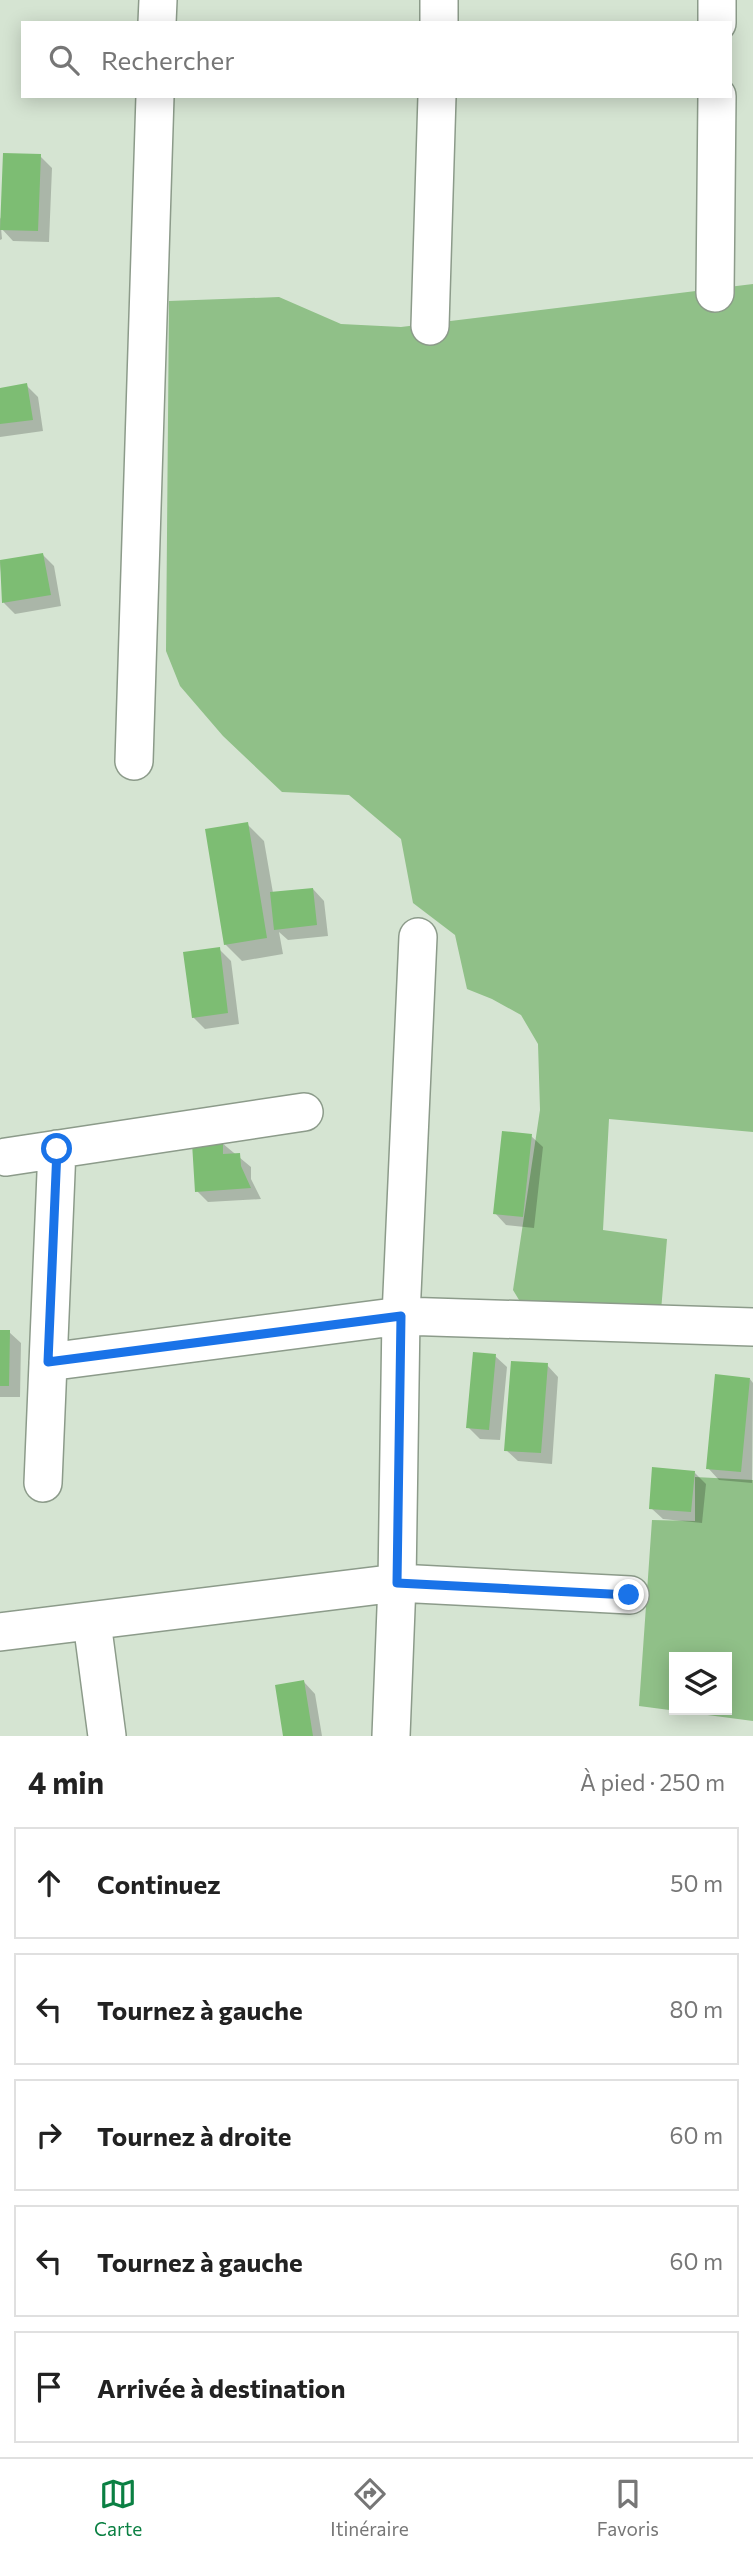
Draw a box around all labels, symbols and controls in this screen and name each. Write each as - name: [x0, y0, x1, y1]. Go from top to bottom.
- search box: [21, 21, 732, 98]
- icon: search: [45, 41, 83, 79]
- text: Rechercher: [101, 44, 235, 75]
- route start: [41, 1133, 72, 1164]
- route end: [613, 1579, 644, 1610]
- map controls: [669, 1652, 732, 1715]
- button: layers: [669, 1652, 732, 1715]
- text: 4 min: [28, 1763, 104, 1800]
- text: À pied · 250 m: [580, 1768, 725, 1796]
- icon: ahead: [30, 1864, 68, 1902]
- text: Continuez: [97, 1868, 221, 1899]
- text: 50 m: [670, 1869, 723, 1897]
- icon: left: [30, 1990, 68, 2028]
- text: Tournez à gauche: [97, 1994, 303, 2025]
- text: 80 m: [670, 1995, 723, 2023]
- icon: right: [30, 2116, 68, 2154]
- text: Tournez à droite: [97, 2120, 292, 2151]
- text: 60 m: [670, 2121, 723, 2149]
- icon: left: [30, 2242, 68, 2280]
- text: Tournez à gauche: [97, 2246, 303, 2277]
- text: 60 m: [670, 2247, 723, 2275]
- icon: arrive: [30, 2368, 68, 2406]
- text: Arrivée à destination: [97, 2372, 345, 2403]
- tab: Carte: [94, 2475, 142, 2540]
- tab: Itinéraire: [330, 2475, 409, 2540]
- tab: Favoris: [597, 2475, 659, 2540]

